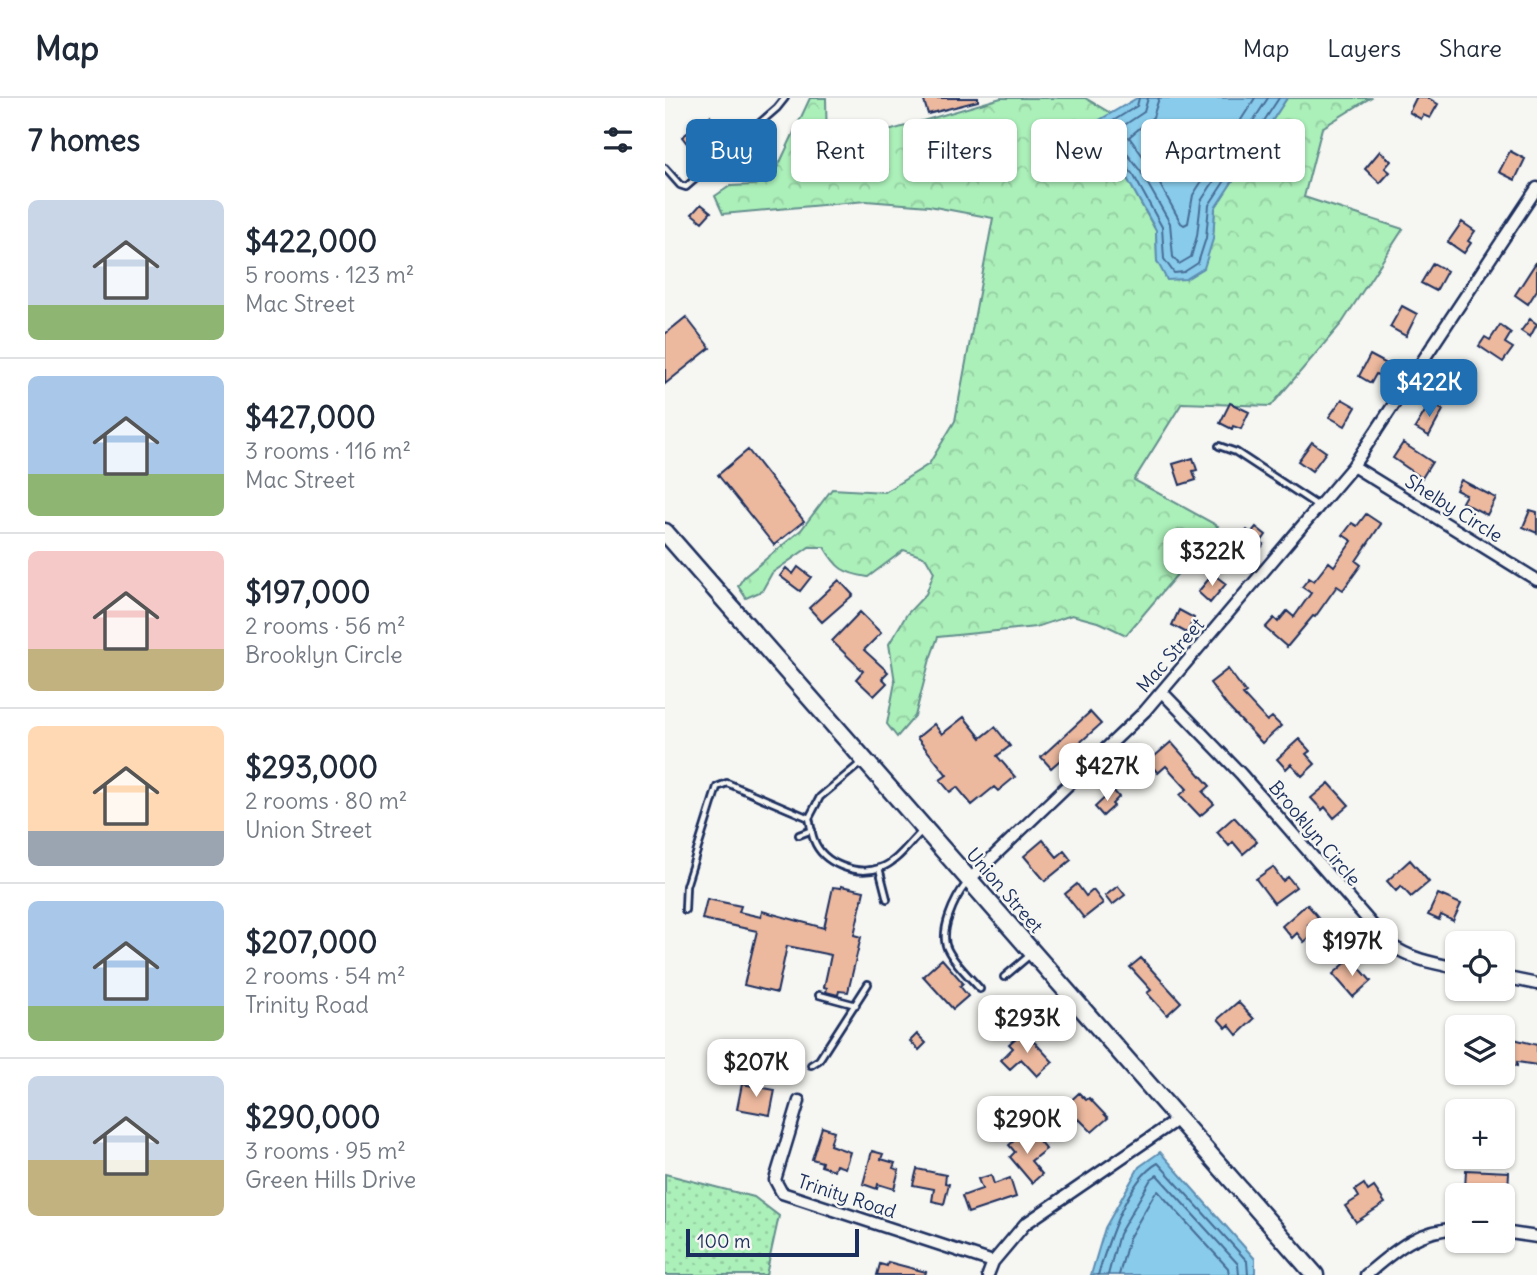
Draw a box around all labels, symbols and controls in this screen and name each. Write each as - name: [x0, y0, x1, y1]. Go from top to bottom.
- text: Map: [35, 27, 99, 69]
- text: Map: [1243, 33, 1289, 63]
- text: Layers: [1327, 33, 1401, 63]
- text: Share: [1439, 33, 1502, 63]
- chip: Buy: [686, 119, 777, 182]
- chip: Rent: [791, 119, 889, 182]
- chip: Filters: [903, 119, 1017, 182]
- chip: New: [1031, 119, 1127, 182]
- chip: Apartment: [1141, 119, 1305, 182]
- text: 7 homes: [28, 121, 140, 159]
- icon: filters: [599, 121, 637, 159]
- text: $422,000: [245, 222, 377, 260]
- icon: home: [84, 228, 168, 312]
- text: 5 rooms · 123 m²: [245, 260, 414, 289]
- text: Mac Street: [245, 289, 355, 318]
- pin: $422K: [1380, 360, 1478, 419]
- text: $422K: [1396, 367, 1462, 396]
- text: $427,000: [245, 398, 376, 436]
- icon: home: [84, 404, 168, 488]
- text: 3 rooms · 116 m²: [245, 436, 411, 465]
- text: Mac Street: [245, 465, 355, 494]
- street label: Shelby Circle: [1401, 469, 1507, 547]
- pin: $322K: [1163, 528, 1261, 588]
- text: $322K: [1179, 536, 1245, 565]
- text: $197,000: [245, 573, 371, 611]
- icon: home: [84, 579, 168, 663]
- text: 2 rooms · 56 m²: [245, 611, 406, 640]
- street label: Mac Street: [1131, 613, 1209, 697]
- text: Brooklyn Circle: [245, 640, 403, 669]
- pin: $427K: [1058, 744, 1156, 803]
- text: $293,000: [245, 748, 378, 786]
- text: $427K: [1075, 751, 1139, 780]
- icon: home: [84, 754, 168, 838]
- street label: Brooklyn Circle: [1264, 775, 1366, 891]
- text: 2 rooms · 80 m²: [245, 786, 407, 815]
- text: Union Street: [245, 815, 372, 844]
- street label: Union Street: [962, 843, 1048, 937]
- pin: $197K: [1303, 918, 1401, 978]
- text: $207,000: [245, 923, 378, 961]
- text: $197K: [1322, 926, 1382, 955]
- icon: home: [84, 929, 168, 1013]
- map controls: [1445, 931, 1515, 1253]
- button: locate: [1445, 931, 1515, 1001]
- text: 2 rooms · 54 m²: [245, 961, 406, 990]
- text: Trinity Road: [245, 990, 369, 1019]
- pin: $293K: [978, 996, 1076, 1055]
- text: $293K: [994, 1003, 1060, 1032]
- button: layers: [1445, 1015, 1515, 1085]
- pin: $207K: [707, 1040, 805, 1099]
- text: $207K: [723, 1047, 789, 1076]
- pin: $290K: [978, 1096, 1076, 1156]
- text: $290,000: [245, 1098, 381, 1136]
- button: +: [1445, 1099, 1515, 1169]
- icon: home: [84, 1104, 168, 1188]
- text: $290K: [993, 1104, 1061, 1133]
- text: 3 rooms · 95 m²: [245, 1136, 406, 1165]
- text: Green Hills Drive: [245, 1165, 416, 1194]
- street label: Trinity Road: [795, 1169, 899, 1223]
- button: −: [1445, 1183, 1515, 1253]
- scale bar: [686, 1226, 859, 1258]
- text: 100 m: [697, 1229, 751, 1253]

